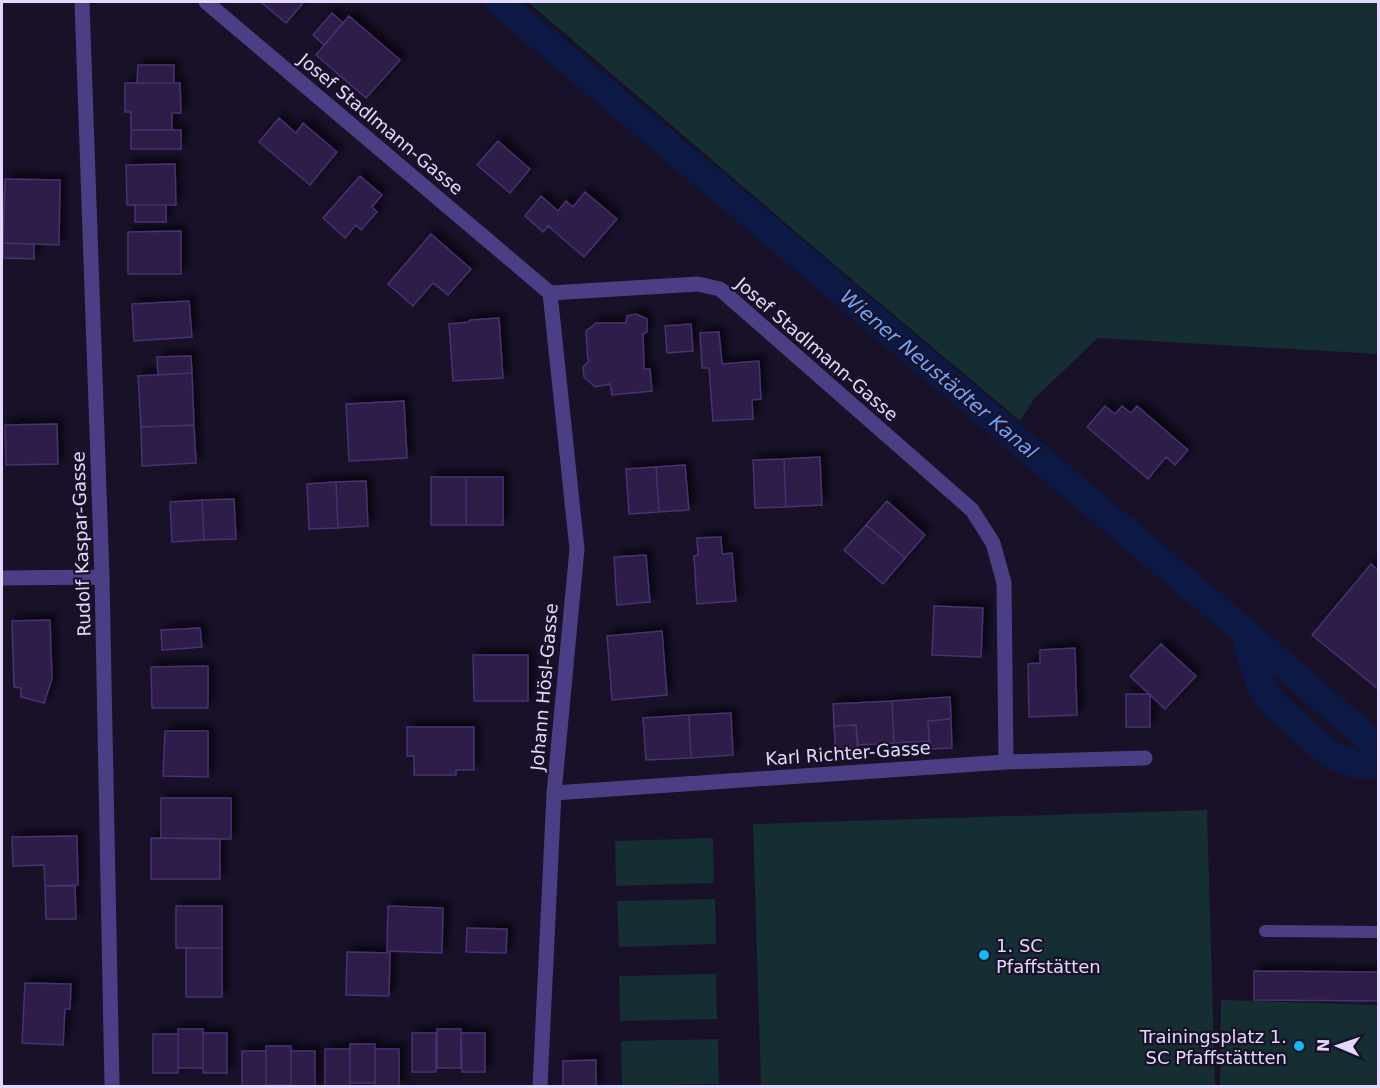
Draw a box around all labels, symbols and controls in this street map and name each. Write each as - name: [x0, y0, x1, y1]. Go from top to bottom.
- street label: Josef Stadlmann-Gasse: [294, 48, 467, 199]
- street label: Josef Stadlmann-Gasse: [731, 272, 902, 425]
- water label: Wiener Neustädter Kanal: [835, 284, 1043, 464]
- street label: Rudolf Kaspar-Gasse: [67, 451, 95, 637]
- street label: Johann Hösl-Gasse: [526, 602, 562, 773]
- street label: Karl Richter-Gasse: [765, 737, 931, 769]
- place label: 1. SC Pfaffstätten: [996, 935, 1101, 977]
- marker: 1. SC Pfaffstätten: [977, 948, 991, 962]
- north arrow: [1308, 1016, 1368, 1076]
- place label: Trainingsplatz 1. SC Pfaffstättten: [1139, 1026, 1287, 1068]
- text: N: [1314, 1038, 1333, 1053]
- marker: Trainingsplatz 1. SC Pfaffstättten: [1292, 1039, 1306, 1053]

